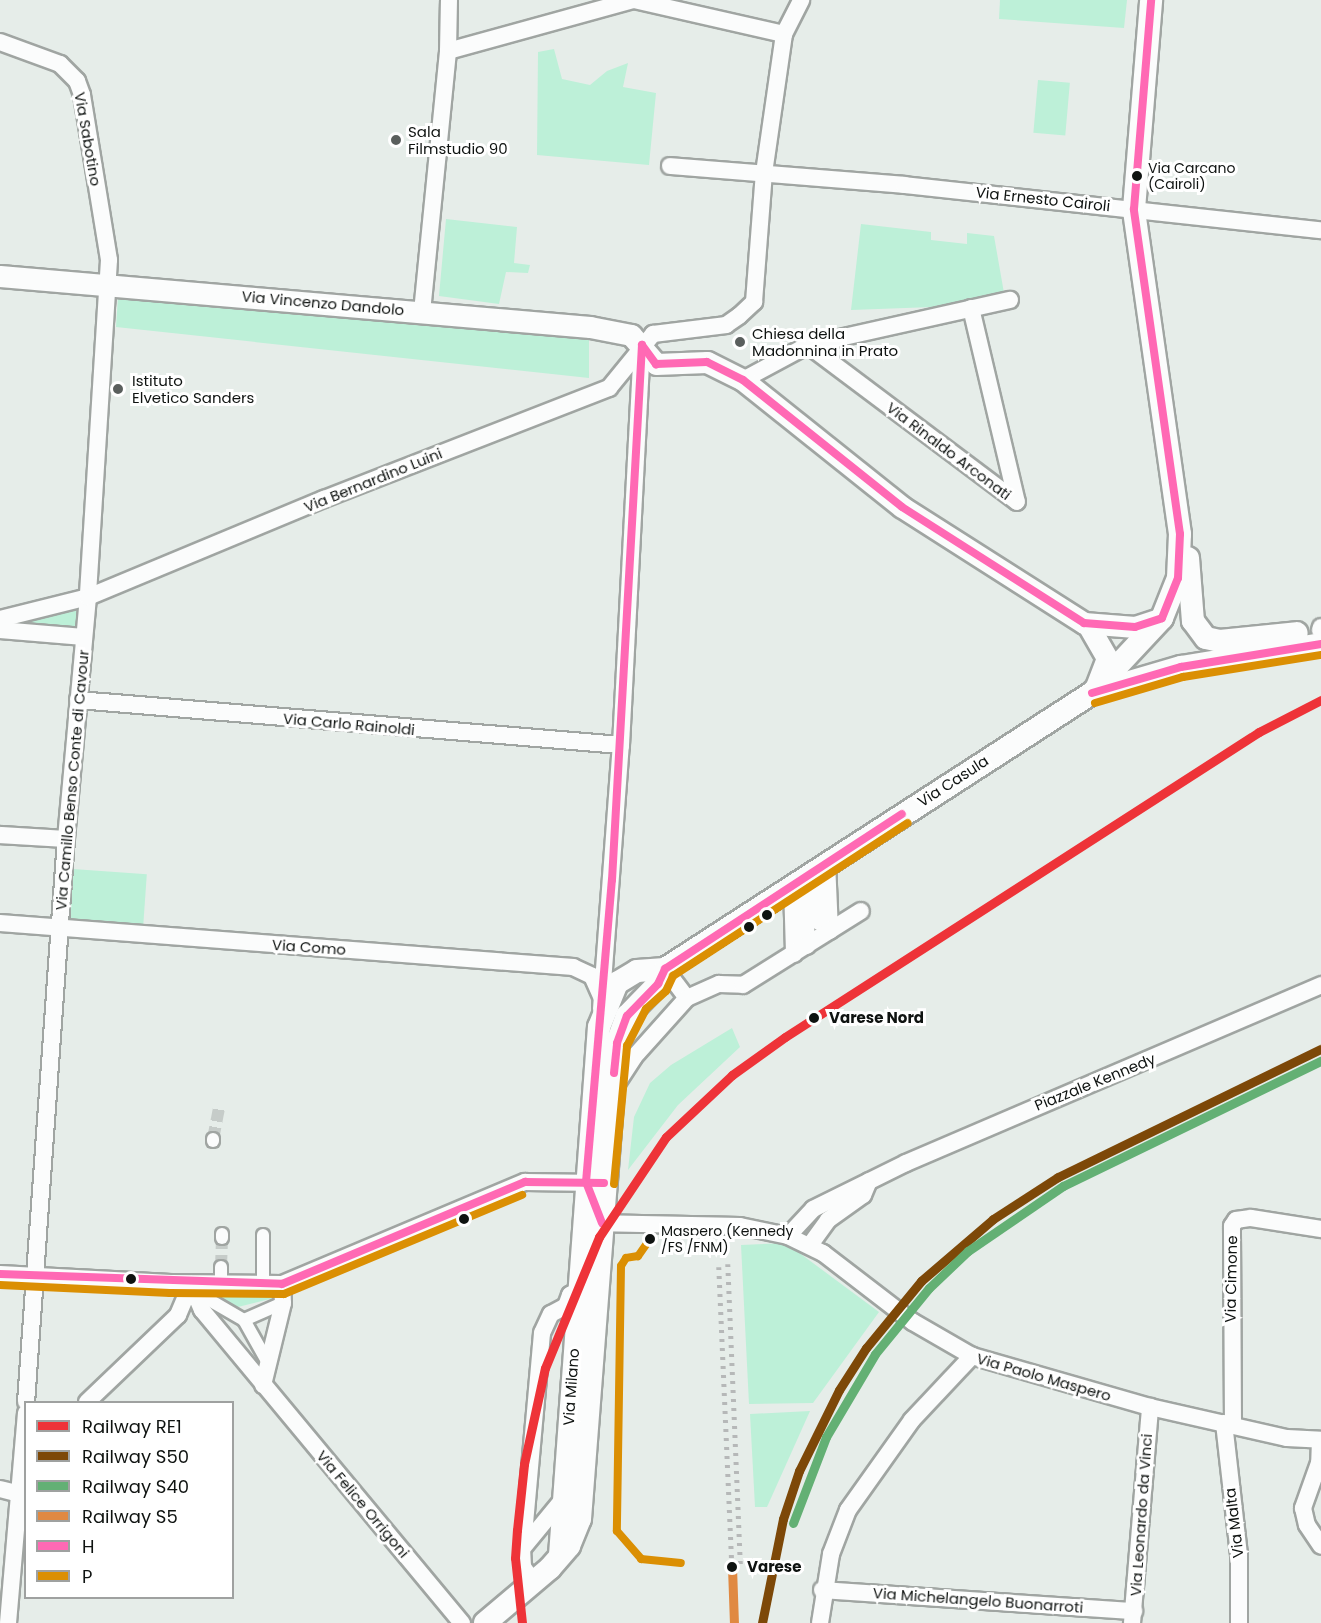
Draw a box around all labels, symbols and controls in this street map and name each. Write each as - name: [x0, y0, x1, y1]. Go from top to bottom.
- street label: Via Sabotino: [71, 91, 105, 187]
- place label: Sala Filmstudio 90: [408, 122, 508, 157]
- marker: Sala Filmstudio 90: [389, 133, 403, 147]
- place label: Via Carcano (Cairoli): [1148, 160, 1235, 192]
- marker: Via Carcano (Cairoli): [1131, 170, 1143, 182]
- street label: Via Ernesto Cairoli: [975, 183, 1111, 215]
- street label: Via Vincenzo Dandolo: [241, 287, 405, 319]
- place label: Chiesa della Madonnina in Prato: [752, 324, 898, 359]
- marker: Chiesa della Madonnina in Prato: [733, 335, 747, 349]
- place label: Istituto Elvetico Sanders: [132, 371, 254, 406]
- marker: Istituto Elvetico Sanders: [109, 380, 127, 398]
- street label: Via Rinaldo Arconati: [883, 398, 1015, 504]
- street label: Via Bernardino Luini: [301, 444, 445, 516]
- street label: Via Camillo Benso Conte di Cavour: [52, 649, 92, 911]
- street label: Via Carlo Rainoldi: [282, 709, 416, 739]
- street label: Via Casula: [914, 751, 992, 811]
- unlabelled marker: [761, 909, 773, 921]
- unlabelled marker: [743, 921, 755, 933]
- street label: Via Como: [271, 935, 347, 959]
- marker: Varese Nord: [804, 1008, 824, 1028]
- place label: Varese Nord: [829, 1009, 924, 1027]
- street label: Piazzale Kennedy: [1032, 1050, 1158, 1114]
- unlabelled marker: [458, 1213, 470, 1225]
- place label: Maspero (Kennedy /FS /FNM): [661, 1223, 793, 1256]
- marker: Maspero (Kennedy /FS /FNM): [644, 1233, 656, 1245]
- street label: Via Cimone: [1221, 1235, 1241, 1323]
- unlabelled marker: [125, 1273, 137, 1285]
- street label: Via Milano: [559, 1348, 583, 1426]
- street label: Via Paolo Maspero: [975, 1349, 1113, 1405]
- legend: [24, 1401, 234, 1599]
- text: Railway RE1: [82, 1414, 182, 1439]
- street label: Via Leonardo da Vinci: [1126, 1433, 1156, 1597]
- text: Railway S50: [82, 1444, 189, 1469]
- street label: Via Felice Orrigoni: [313, 1447, 413, 1561]
- text: Railway S40: [82, 1474, 189, 1499]
- street label: Via Malta: [1221, 1487, 1247, 1559]
- text: Railway S5: [82, 1504, 178, 1529]
- text: H: [82, 1534, 94, 1559]
- marker: Varese: [722, 1557, 742, 1577]
- place label: Varese: [747, 1558, 801, 1576]
- text: P: [82, 1564, 92, 1589]
- street label: Via Michelangelo Buonarroti: [872, 1584, 1084, 1616]

